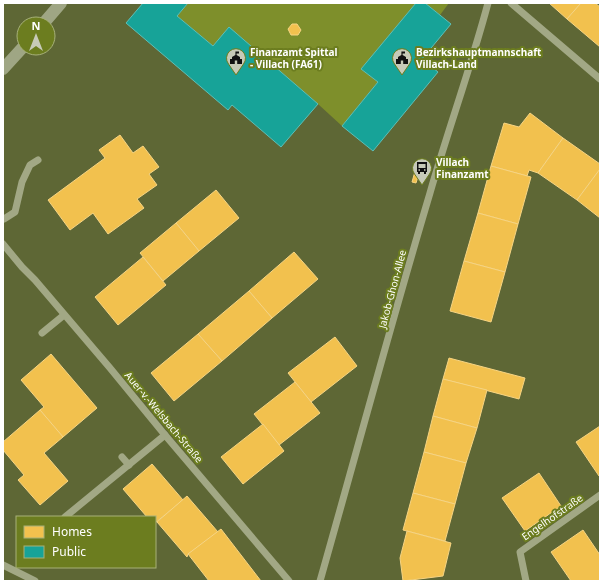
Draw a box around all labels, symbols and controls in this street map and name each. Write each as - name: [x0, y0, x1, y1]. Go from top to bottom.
- north arrow: [16, 16, 56, 56]
- text: N: [32, 18, 40, 33]
- place label: Finanzamt Spittal - Villach (FA61): [250, 45, 338, 71]
- place label: Bezirkshauptmannschaft Villach-Land: [416, 45, 542, 71]
- public building icon: Finanzamt Spittal - Villach (FA61): [225, 47, 247, 75]
- public building icon: Bezirkshauptmannschaft Villach-Land: [391, 47, 413, 75]
- place label: Villach Finanzamt: [436, 155, 489, 181]
- bus stop icon: Villach Finanzamt: [411, 157, 433, 185]
- street label: Jakob-Ghon-Allee: [375, 248, 409, 331]
- street label: Auer-v.-Welsbach-Straße: [122, 369, 206, 466]
- street label: Engelhofstraße: [519, 491, 586, 543]
- legend: [16, 516, 156, 568]
- text: Homes: [52, 523, 92, 540]
- text: Public: [52, 543, 86, 560]

